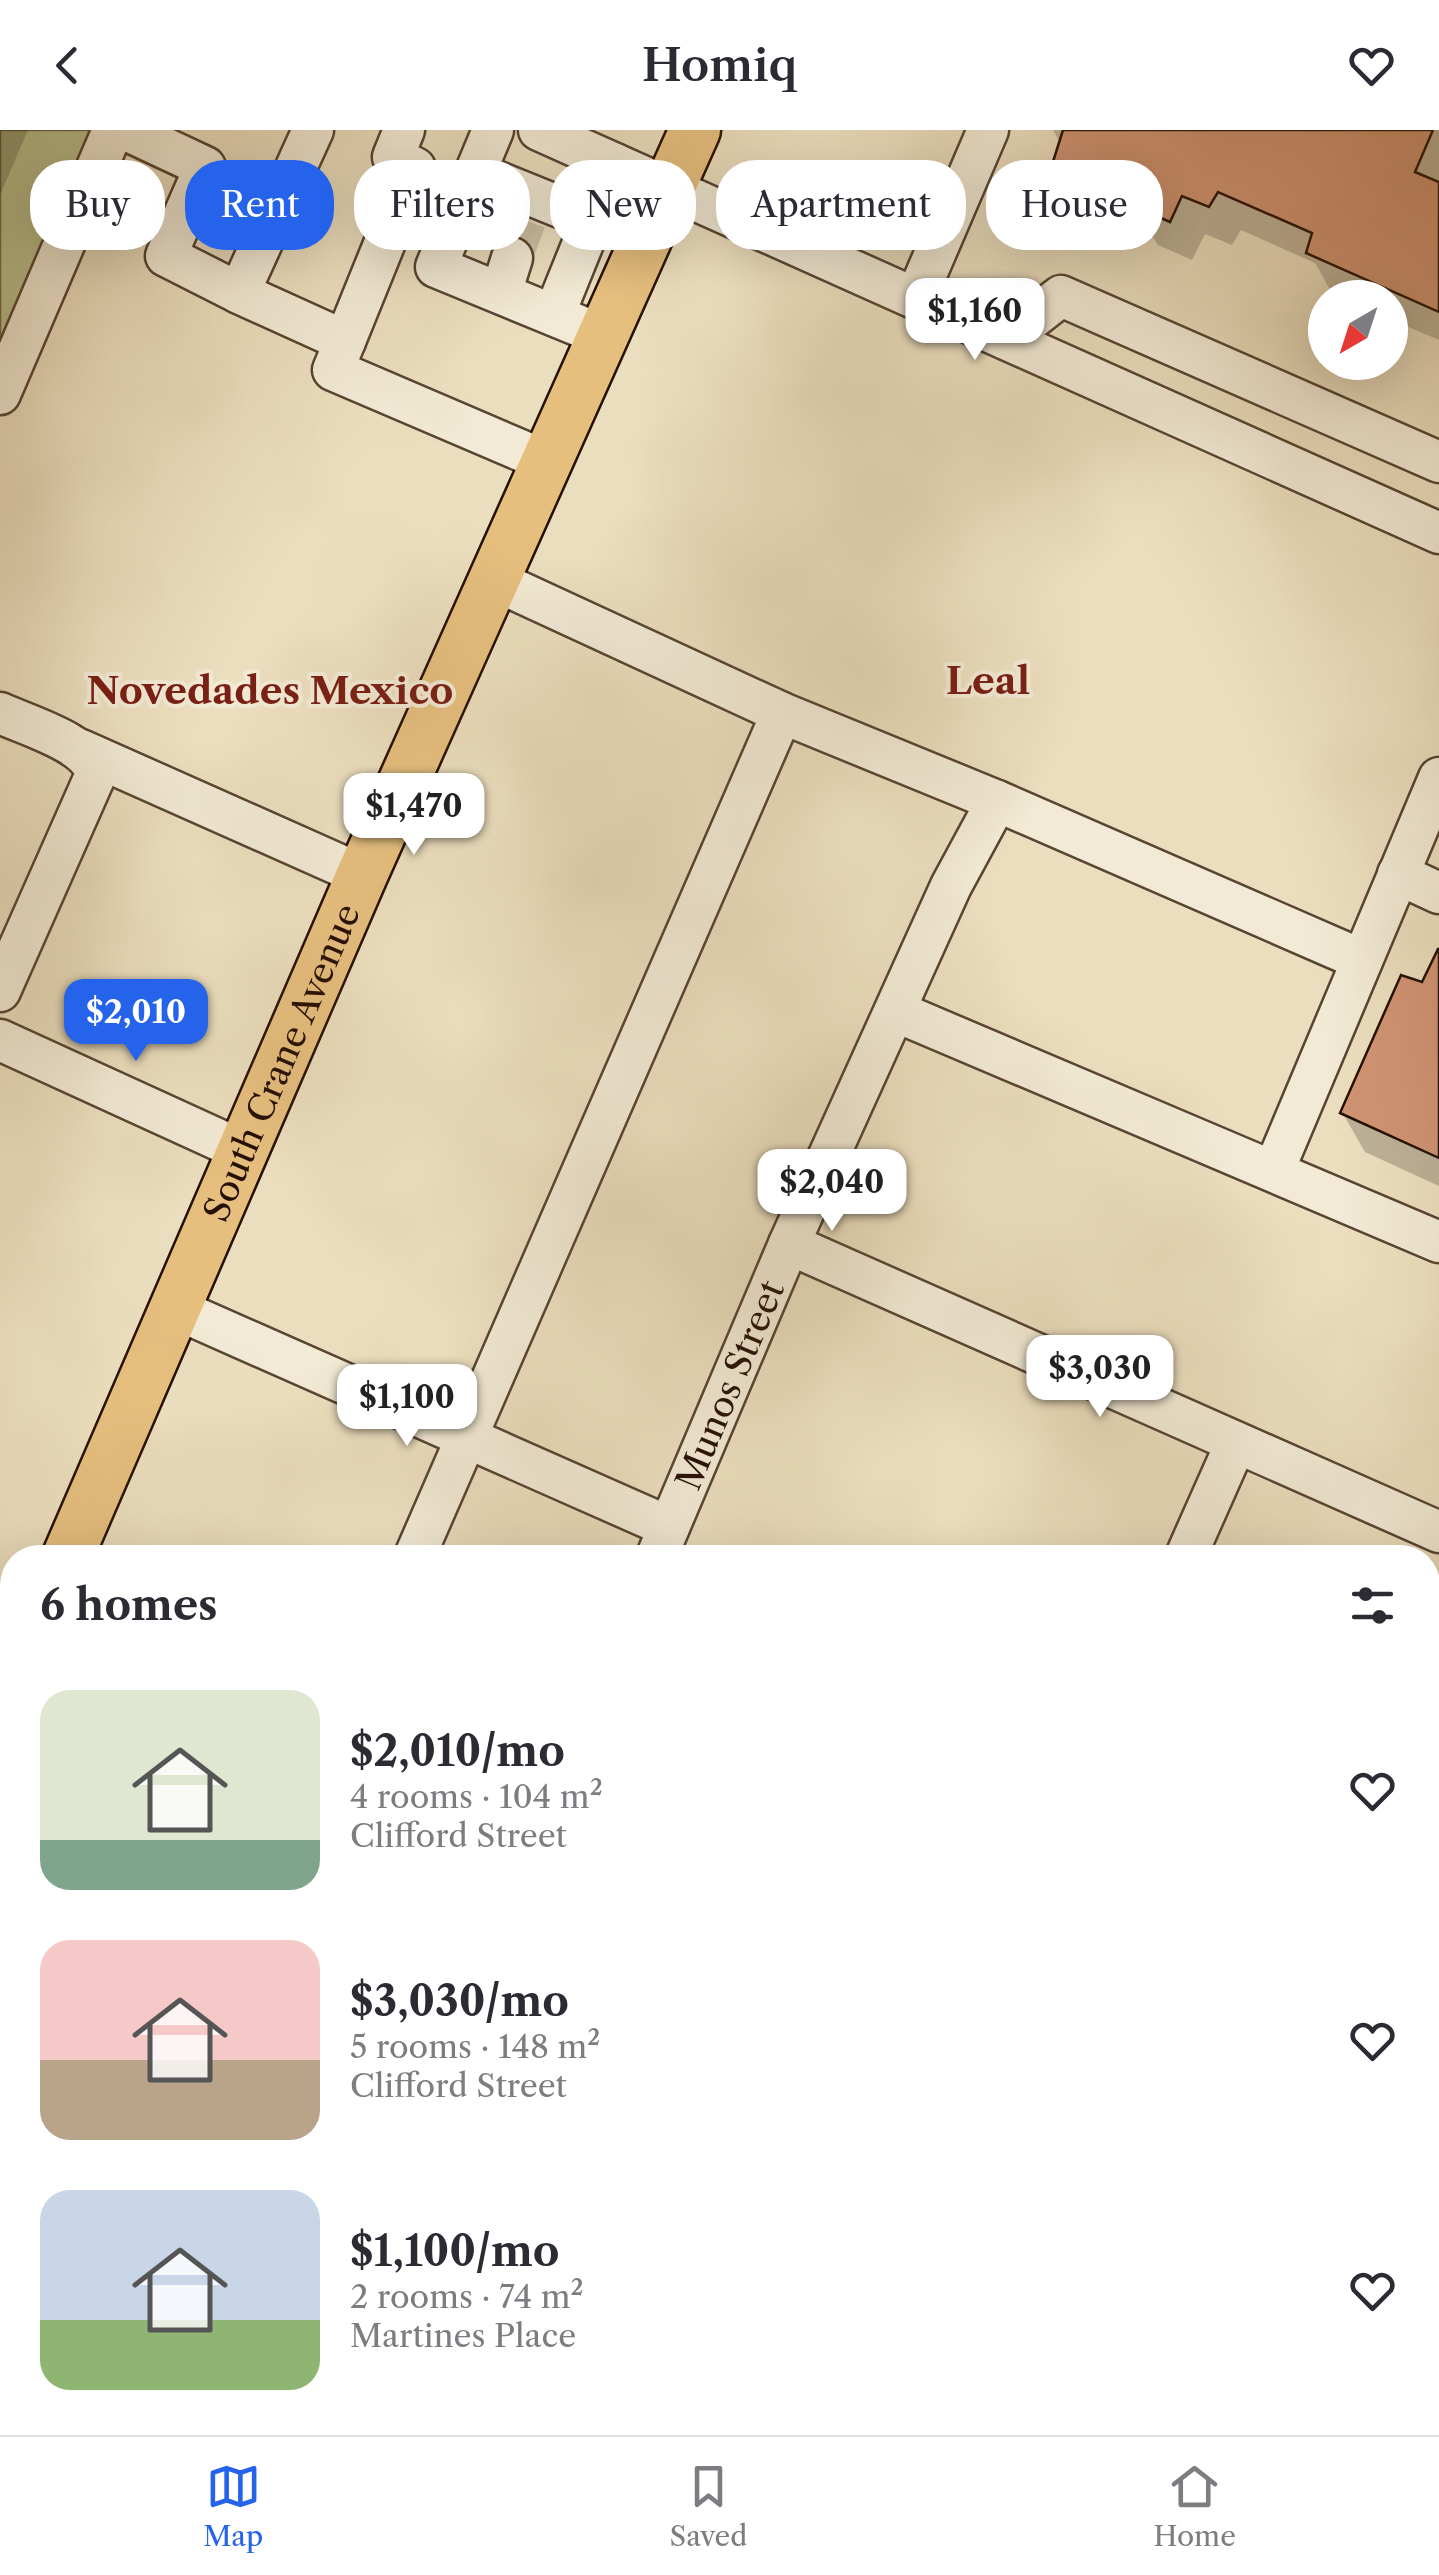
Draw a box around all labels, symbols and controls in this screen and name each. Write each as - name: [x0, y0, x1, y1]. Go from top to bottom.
- text: Homiq: [642, 37, 797, 93]
- icon: back: [40, 38, 95, 93]
- icon: heart: [1344, 38, 1399, 93]
- chip: Buy: [30, 160, 165, 250]
- chip: Rent: [185, 160, 334, 250]
- chip: Filters: [354, 160, 530, 250]
- chip: New: [550, 160, 696, 250]
- chip: Apartment: [716, 160, 966, 250]
- chip: House: [986, 160, 1163, 250]
- pin: $1,160: [894, 278, 1056, 363]
- north arrow: [1308, 280, 1408, 380]
- map controls: [1308, 280, 1408, 380]
- text: $1,160: [928, 291, 1022, 330]
- district label: Leal: [946, 657, 1030, 704]
- district label: Novedades Mexico: [87, 667, 454, 714]
- pin: $1,470: [333, 773, 495, 858]
- text: $1,470: [365, 786, 463, 825]
- street label: South Crane Avenue: [194, 897, 369, 1228]
- pin: $2,010: [55, 979, 217, 1064]
- text: $2,010: [86, 992, 186, 1031]
- pin: $2,040: [751, 1149, 913, 1234]
- text: $2,040: [780, 1162, 884, 1201]
- street label: Munos Street: [666, 1273, 793, 1496]
- pin: $3,030: [1019, 1335, 1181, 1420]
- text: $3,030: [1048, 1348, 1152, 1387]
- pin: $1,100: [326, 1364, 488, 1449]
- text: $1,100: [359, 1377, 455, 1416]
- icon: filters: [1345, 1578, 1400, 1633]
- text: 6 homes: [40, 1579, 218, 1631]
- text: $2,010/mo: [350, 1725, 565, 1777]
- icon: home: [120, 1730, 240, 1850]
- icon: heart: [1345, 1763, 1400, 1818]
- text: 4 rooms · 104 m²: [350, 1777, 603, 1816]
- text: Clifford Street: [350, 1816, 567, 1855]
- text: $3,030/mo: [350, 1975, 569, 2027]
- icon: home: [120, 1980, 240, 2100]
- icon: heart: [1345, 2013, 1400, 2068]
- text: 5 rooms · 148 m²: [350, 2027, 600, 2066]
- text: Clifford Street: [350, 2066, 567, 2105]
- text: $1,100/mo: [350, 2225, 560, 2277]
- icon: home: [120, 2230, 240, 2350]
- icon: heart: [1345, 2263, 1400, 2318]
- text: 2 rooms · 74 m²: [350, 2277, 584, 2316]
- text: Martines Place: [350, 2316, 576, 2355]
- tab: Map: [203, 2459, 263, 2553]
- tab: Saved: [670, 2459, 747, 2553]
- tab: Home: [1154, 2459, 1236, 2553]

